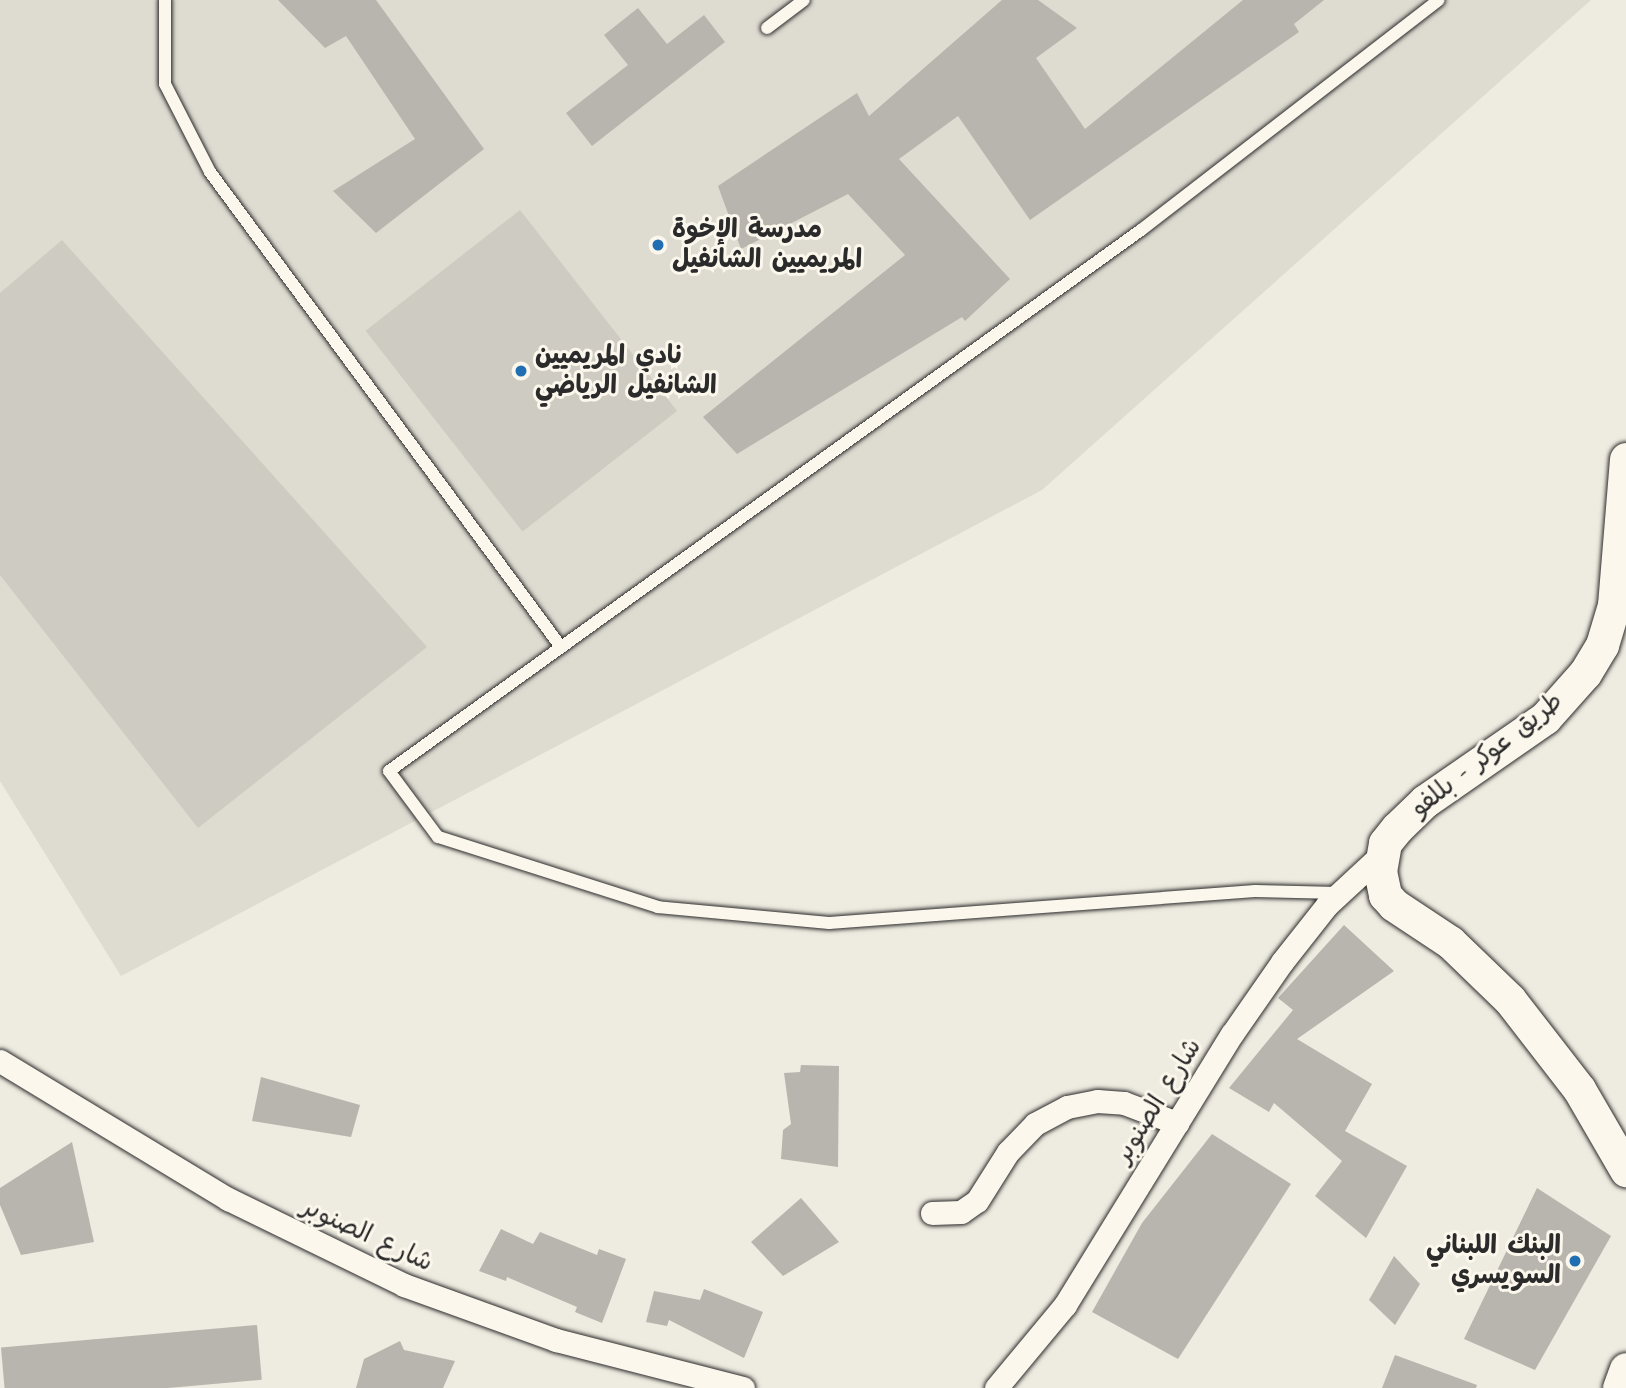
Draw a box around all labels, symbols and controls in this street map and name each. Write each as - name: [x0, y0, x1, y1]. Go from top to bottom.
- place label: مدرسة الإخوة المريميين الشانفيل: [672, 214, 862, 276]
- marker: مدرسة الإخوة المريميين الشانفيل: [650, 237, 666, 253]
- place label: نادي المريميين الشانفيل الرياضي: [535, 340, 717, 402]
- marker: نادي المريميين الشانفيل الرياضي: [513, 363, 529, 379]
- street label: طريق عوكر - بللفو: [1405, 686, 1569, 824]
- street label: شارع الصنوبر: [1107, 1033, 1209, 1169]
- street label: شارع الصنوبر: [296, 1191, 438, 1279]
- place label: البنك اللبناني السويسري: [1426, 1230, 1561, 1292]
- marker: البنك اللبناني السويسري: [1567, 1253, 1583, 1269]

